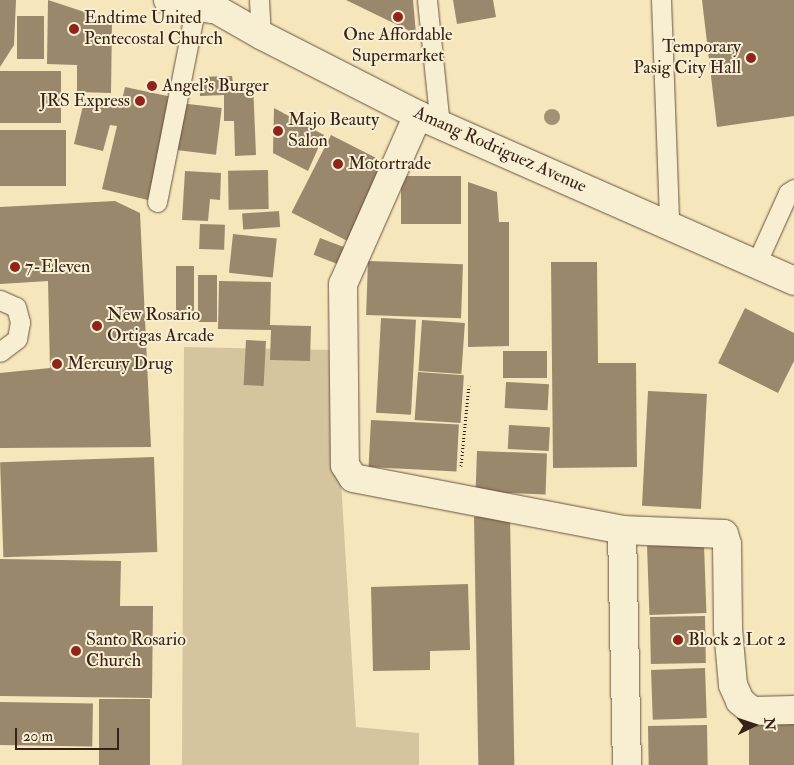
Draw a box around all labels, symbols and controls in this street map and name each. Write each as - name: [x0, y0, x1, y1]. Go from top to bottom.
- place label: Endtime United Pentecostal Church: [84, 8, 223, 50]
- marker: One Affordable Supermarket: [392, 11, 404, 23]
- marker: Endtime United Pentecostal Church: [68, 23, 80, 35]
- place label: One Affordable Supermarket: [343, 25, 453, 68]
- place label: Temporary Pasig City Hall: [633, 37, 741, 80]
- marker: Temporary Pasig City Hall: [745, 52, 757, 64]
- place label: Angel's Burger: [162, 75, 269, 97]
- marker: Angel's Burger: [146, 80, 158, 92]
- place label: JRS Express: [39, 90, 130, 112]
- marker: JRS Express: [134, 95, 146, 107]
- street label: Amang Rodriguez Avenue: [410, 102, 590, 198]
- place label: Majo Beauty Salon: [288, 110, 379, 152]
- marker: Majo Beauty Salon: [272, 125, 284, 137]
- place label: Motortrade: [348, 153, 431, 175]
- marker: Motortrade: [332, 158, 344, 170]
- place label: 7-Eleven: [25, 256, 90, 278]
- marker: 7-Eleven: [9, 261, 21, 273]
- place label: New Rosario Ortigas Arcade: [107, 305, 214, 348]
- marker: New Rosario Ortigas Arcade: [91, 320, 103, 332]
- place label: Mercury Drug: [67, 353, 173, 375]
- marker: Mercury Drug: [51, 358, 63, 370]
- place label: Block 2 Lot 2: [688, 629, 786, 651]
- place label: Santo Rosario Church: [86, 630, 186, 672]
- marker: Block 2 Lot 2: [672, 634, 684, 646]
- marker: Santo Rosario Church: [70, 645, 82, 657]
- north arrow: [729, 700, 779, 750]
- text: N: [761, 717, 778, 731]
- scale bar: [18, 718, 121, 750]
- text: 20 m: [23, 727, 53, 746]

